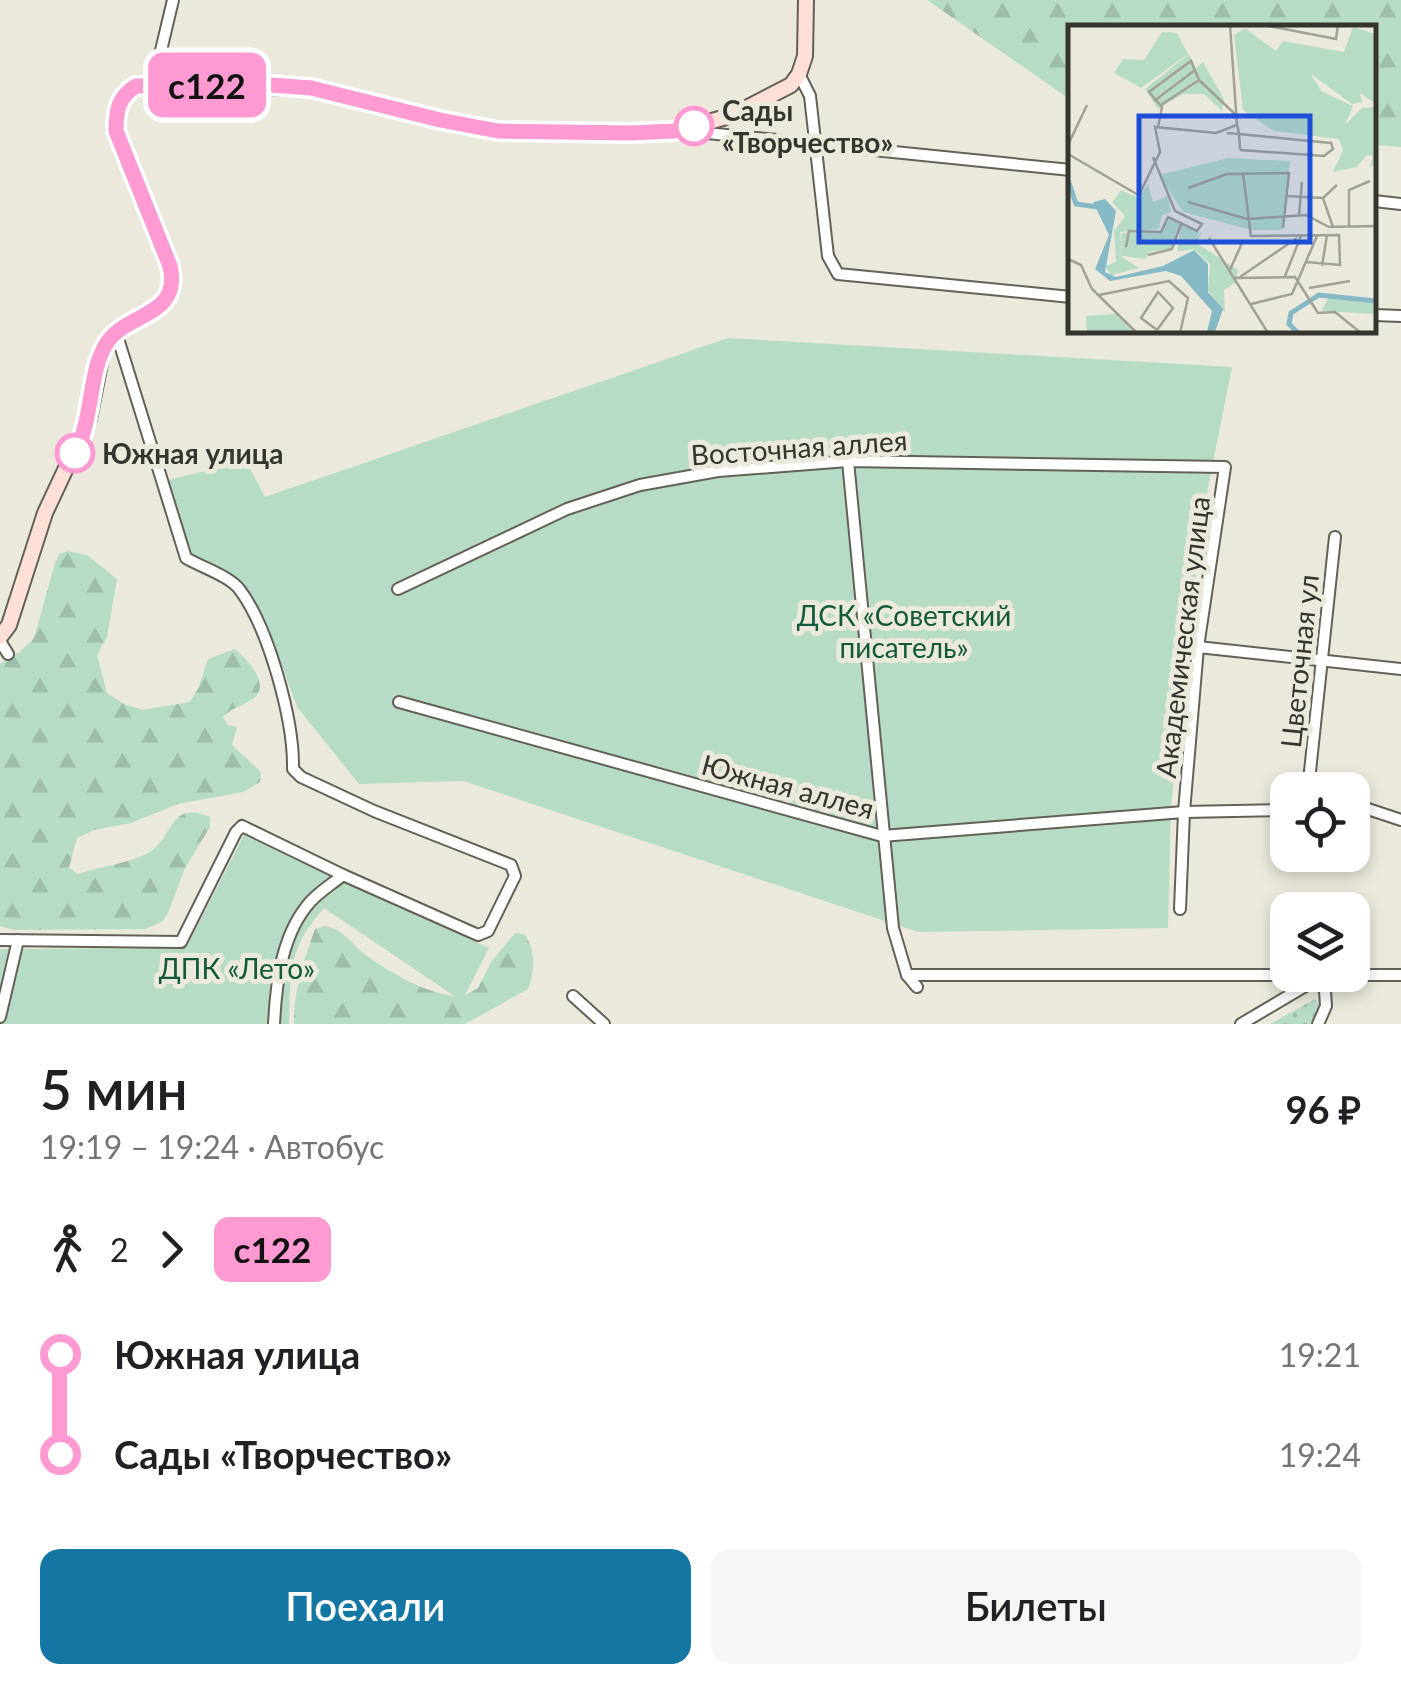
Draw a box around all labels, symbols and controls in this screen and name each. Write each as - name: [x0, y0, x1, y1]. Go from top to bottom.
- inset map: [1068, 25, 1376, 332]
- line badge: с122: [137, 52, 277, 118]
- text: с122: [168, 64, 246, 106]
- place label: Сады «Творчество»: [722, 93, 893, 159]
- marker: Сады «Творчество»: [675, 107, 713, 145]
- street label: Восточная аллея: [690, 422, 908, 472]
- marker: Южная улица: [56, 434, 94, 472]
- place label: Южная улица: [102, 436, 283, 470]
- street label: Академическая улица: [1148, 494, 1216, 780]
- street label: Цветочная ул: [1273, 573, 1325, 749]
- park label: ДСК «Советский писатель»: [797, 598, 1011, 664]
- street label: Южная аллея: [698, 747, 878, 825]
- map controls: [1270, 772, 1370, 992]
- button: locate: [1270, 772, 1370, 872]
- button: layers: [1270, 892, 1370, 992]
- park label: ДПК «Лето»: [159, 951, 315, 985]
- text: 5 мин: [40, 1056, 188, 1122]
- text: 96 ₽: [1286, 1086, 1361, 1132]
- text: 19:19 – 19:24 · Автобус: [40, 1127, 384, 1166]
- icon: walk: [40, 1222, 95, 1277]
- icon: forward: [144, 1222, 199, 1277]
- text: с122: [234, 1228, 311, 1270]
- text: 2: [110, 1230, 129, 1269]
- text: Южная улица: [114, 1331, 360, 1377]
- text: 19:21: [1279, 1335, 1361, 1374]
- text: Сады «Творчество»: [114, 1431, 452, 1477]
- text: 19:24: [1279, 1435, 1361, 1474]
- button: Поехали: [40, 1549, 691, 1664]
- button: Билеты: [711, 1549, 1361, 1664]

